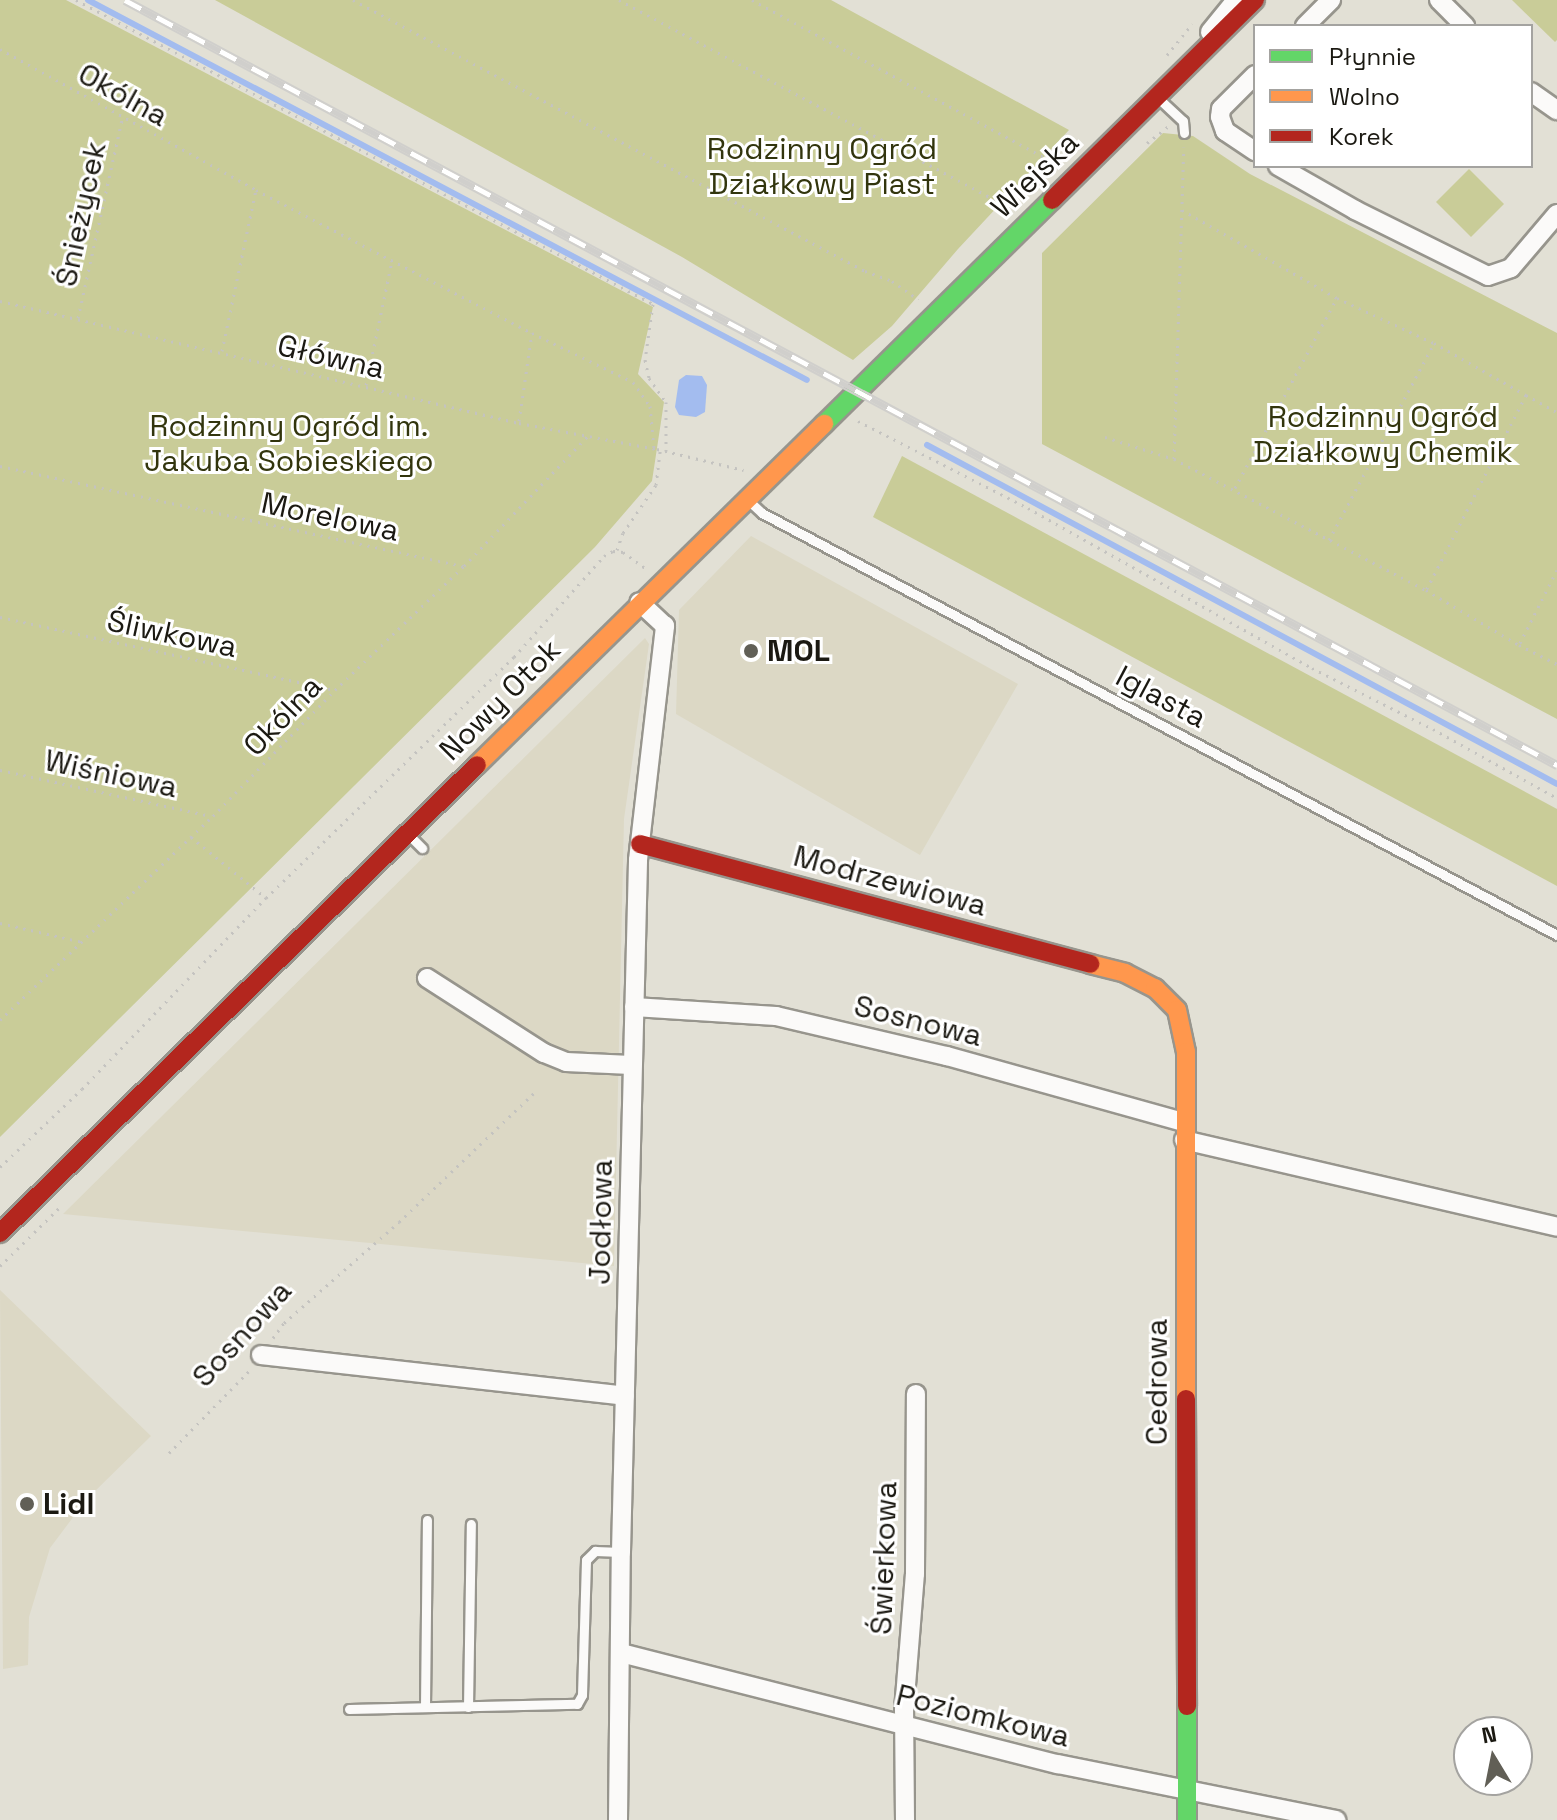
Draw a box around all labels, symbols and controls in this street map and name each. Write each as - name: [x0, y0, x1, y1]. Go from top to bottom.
- legend: [1253, 24, 1533, 168]
- text: Płynnie: [1329, 41, 1416, 72]
- street label: Okólna: [72, 56, 174, 134]
- text: Wolno: [1329, 81, 1400, 112]
- text: Korek: [1329, 121, 1394, 152]
- street label: Wiejska: [984, 125, 1086, 225]
- park label: Rodzinny Ogród Działkowy Piast: [707, 131, 937, 202]
- street label: Śnieżycek: [48, 138, 114, 290]
- street label: Główna: [274, 327, 388, 387]
- park label: Rodzinny Ogród Działkowy Chemik: [1253, 399, 1513, 470]
- park label: Rodzinny Ogród im. Jakuba Sobieskiego: [144, 408, 434, 478]
- street label: Morelowa: [258, 485, 402, 549]
- street label: Śliwkowa: [104, 603, 240, 665]
- street label: Nowy Otok: [432, 632, 568, 768]
- place label: MOL: [767, 633, 830, 669]
- marker: MOL: [742, 642, 760, 660]
- street label: Iglasta: [1110, 658, 1212, 736]
- street label: Okólna: [236, 669, 330, 763]
- street label: Wiśniowa: [42, 742, 180, 806]
- street label: Modrzewiowa: [790, 838, 990, 924]
- street label: Sosnowa: [850, 988, 986, 1054]
- street label: Jodłowa: [582, 1159, 620, 1285]
- street label: Sosnowa: [185, 1274, 299, 1394]
- street label: Cedrowa: [1139, 1319, 1175, 1445]
- street label: Świerkowa: [863, 1481, 905, 1635]
- place label: Lidl: [43, 1486, 94, 1522]
- marker: Lidl: [18, 1495, 36, 1513]
- street label: Poziomkowa: [893, 1677, 1073, 1755]
- north arrow: [1453, 1716, 1533, 1796]
- text: N: [1479, 1719, 1499, 1749]

